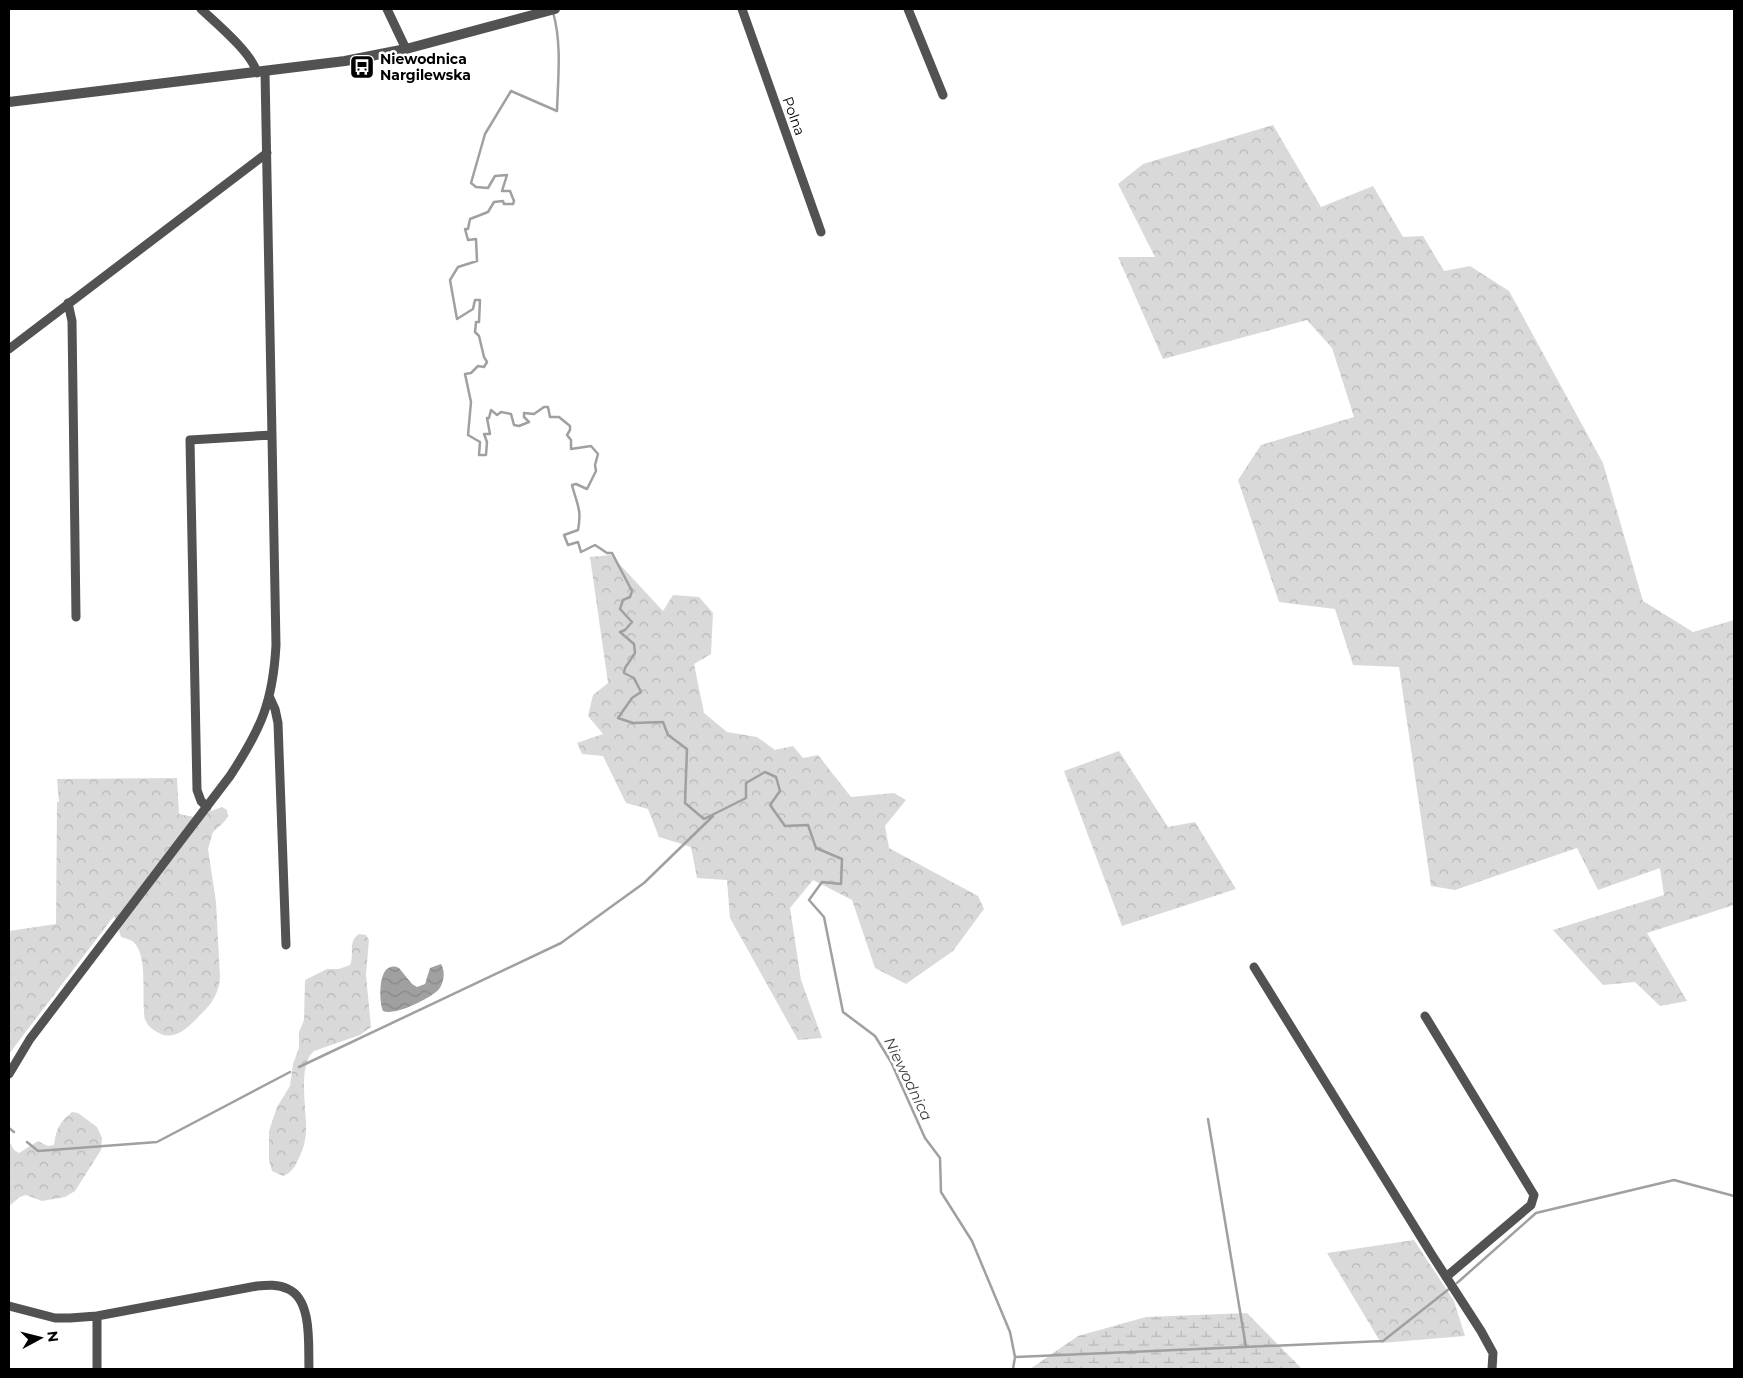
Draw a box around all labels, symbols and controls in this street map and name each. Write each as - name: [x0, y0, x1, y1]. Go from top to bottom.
- place label: Niewodnica Nargilewska: [380, 50, 471, 84]
- bus stop icon: Niewodnica Nargilewska: [349, 54, 375, 80]
- street label: Polna: [779, 94, 809, 138]
- water label: Niewodnica: [880, 1034, 937, 1124]
- north arrow: [15, 1313, 65, 1363]
- text: N: [43, 1330, 63, 1343]

